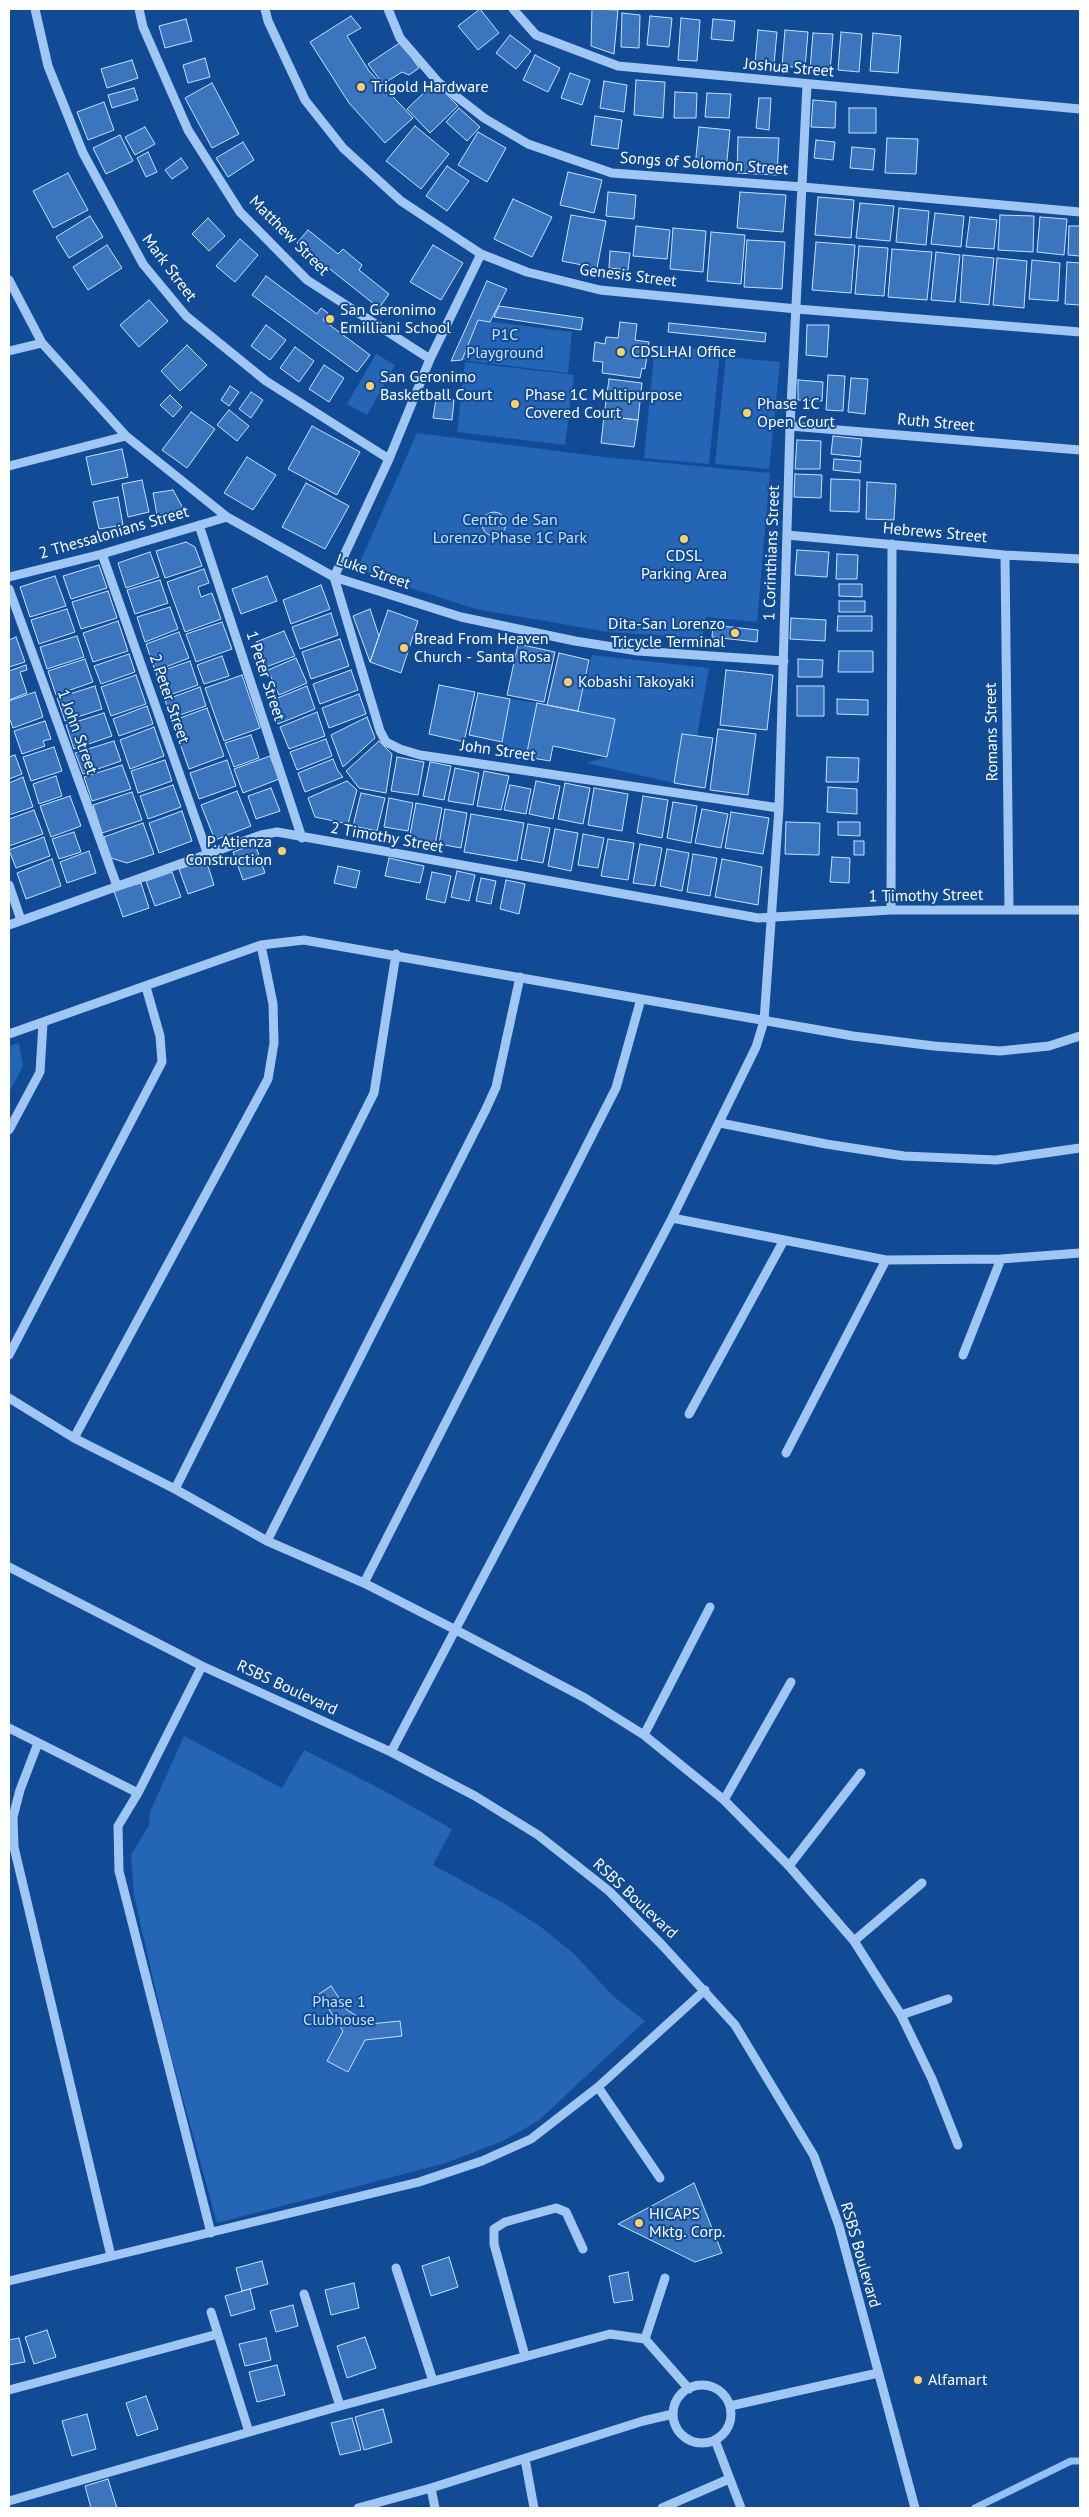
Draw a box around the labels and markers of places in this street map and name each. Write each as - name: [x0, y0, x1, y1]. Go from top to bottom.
- place label: Trigold Hardware: [371, 77, 489, 97]
- marker: Trigold Hardware: [355, 81, 367, 93]
- place label: San Geronimo Emilliani School: [340, 300, 451, 338]
- marker: San Geronimo Emilliani School: [324, 313, 336, 325]
- place label: CDSLHAI Office: [631, 342, 736, 362]
- marker: CDSLHAI Office: [615, 346, 627, 358]
- place label: San Geronimo Basketball Court: [380, 367, 492, 405]
- marker: San Geronimo Basketball Court: [364, 380, 376, 392]
- place label: Phase 1C Multipurpose Covered Court: [525, 385, 682, 423]
- place label: Phase 1C Open Court: [757, 394, 835, 432]
- marker: Phase 1C Multipurpose Covered Court: [509, 398, 521, 410]
- marker: Phase 1C Open Court: [741, 407, 753, 419]
- marker: CDSL Parking Area: [678, 533, 690, 545]
- place label: CDSL Parking Area: [641, 546, 727, 584]
- place label: Dita-San Lorenzo Tricycle Terminal: [608, 614, 725, 652]
- marker: Dita-San Lorenzo Tricycle Terminal: [729, 627, 741, 639]
- place label: Bread From Heaven Church - Santa Rosa: [414, 629, 551, 667]
- marker: Bread From Heaven Church - Santa Rosa: [398, 642, 410, 654]
- place label: Kobashi Takoyaki: [578, 672, 695, 692]
- marker: Kobashi Takoyaki: [562, 676, 574, 688]
- place label: P. Atienza Construction: [186, 832, 272, 870]
- marker: P. Atienza Construction: [276, 845, 288, 857]
- place label: HICAPS Mktg. Corp.: [649, 2204, 725, 2242]
- marker: HICAPS Mktg. Corp.: [633, 2217, 645, 2229]
- place label: Alfamart: [928, 2370, 987, 2390]
- marker: Alfamart: [912, 2374, 924, 2386]

